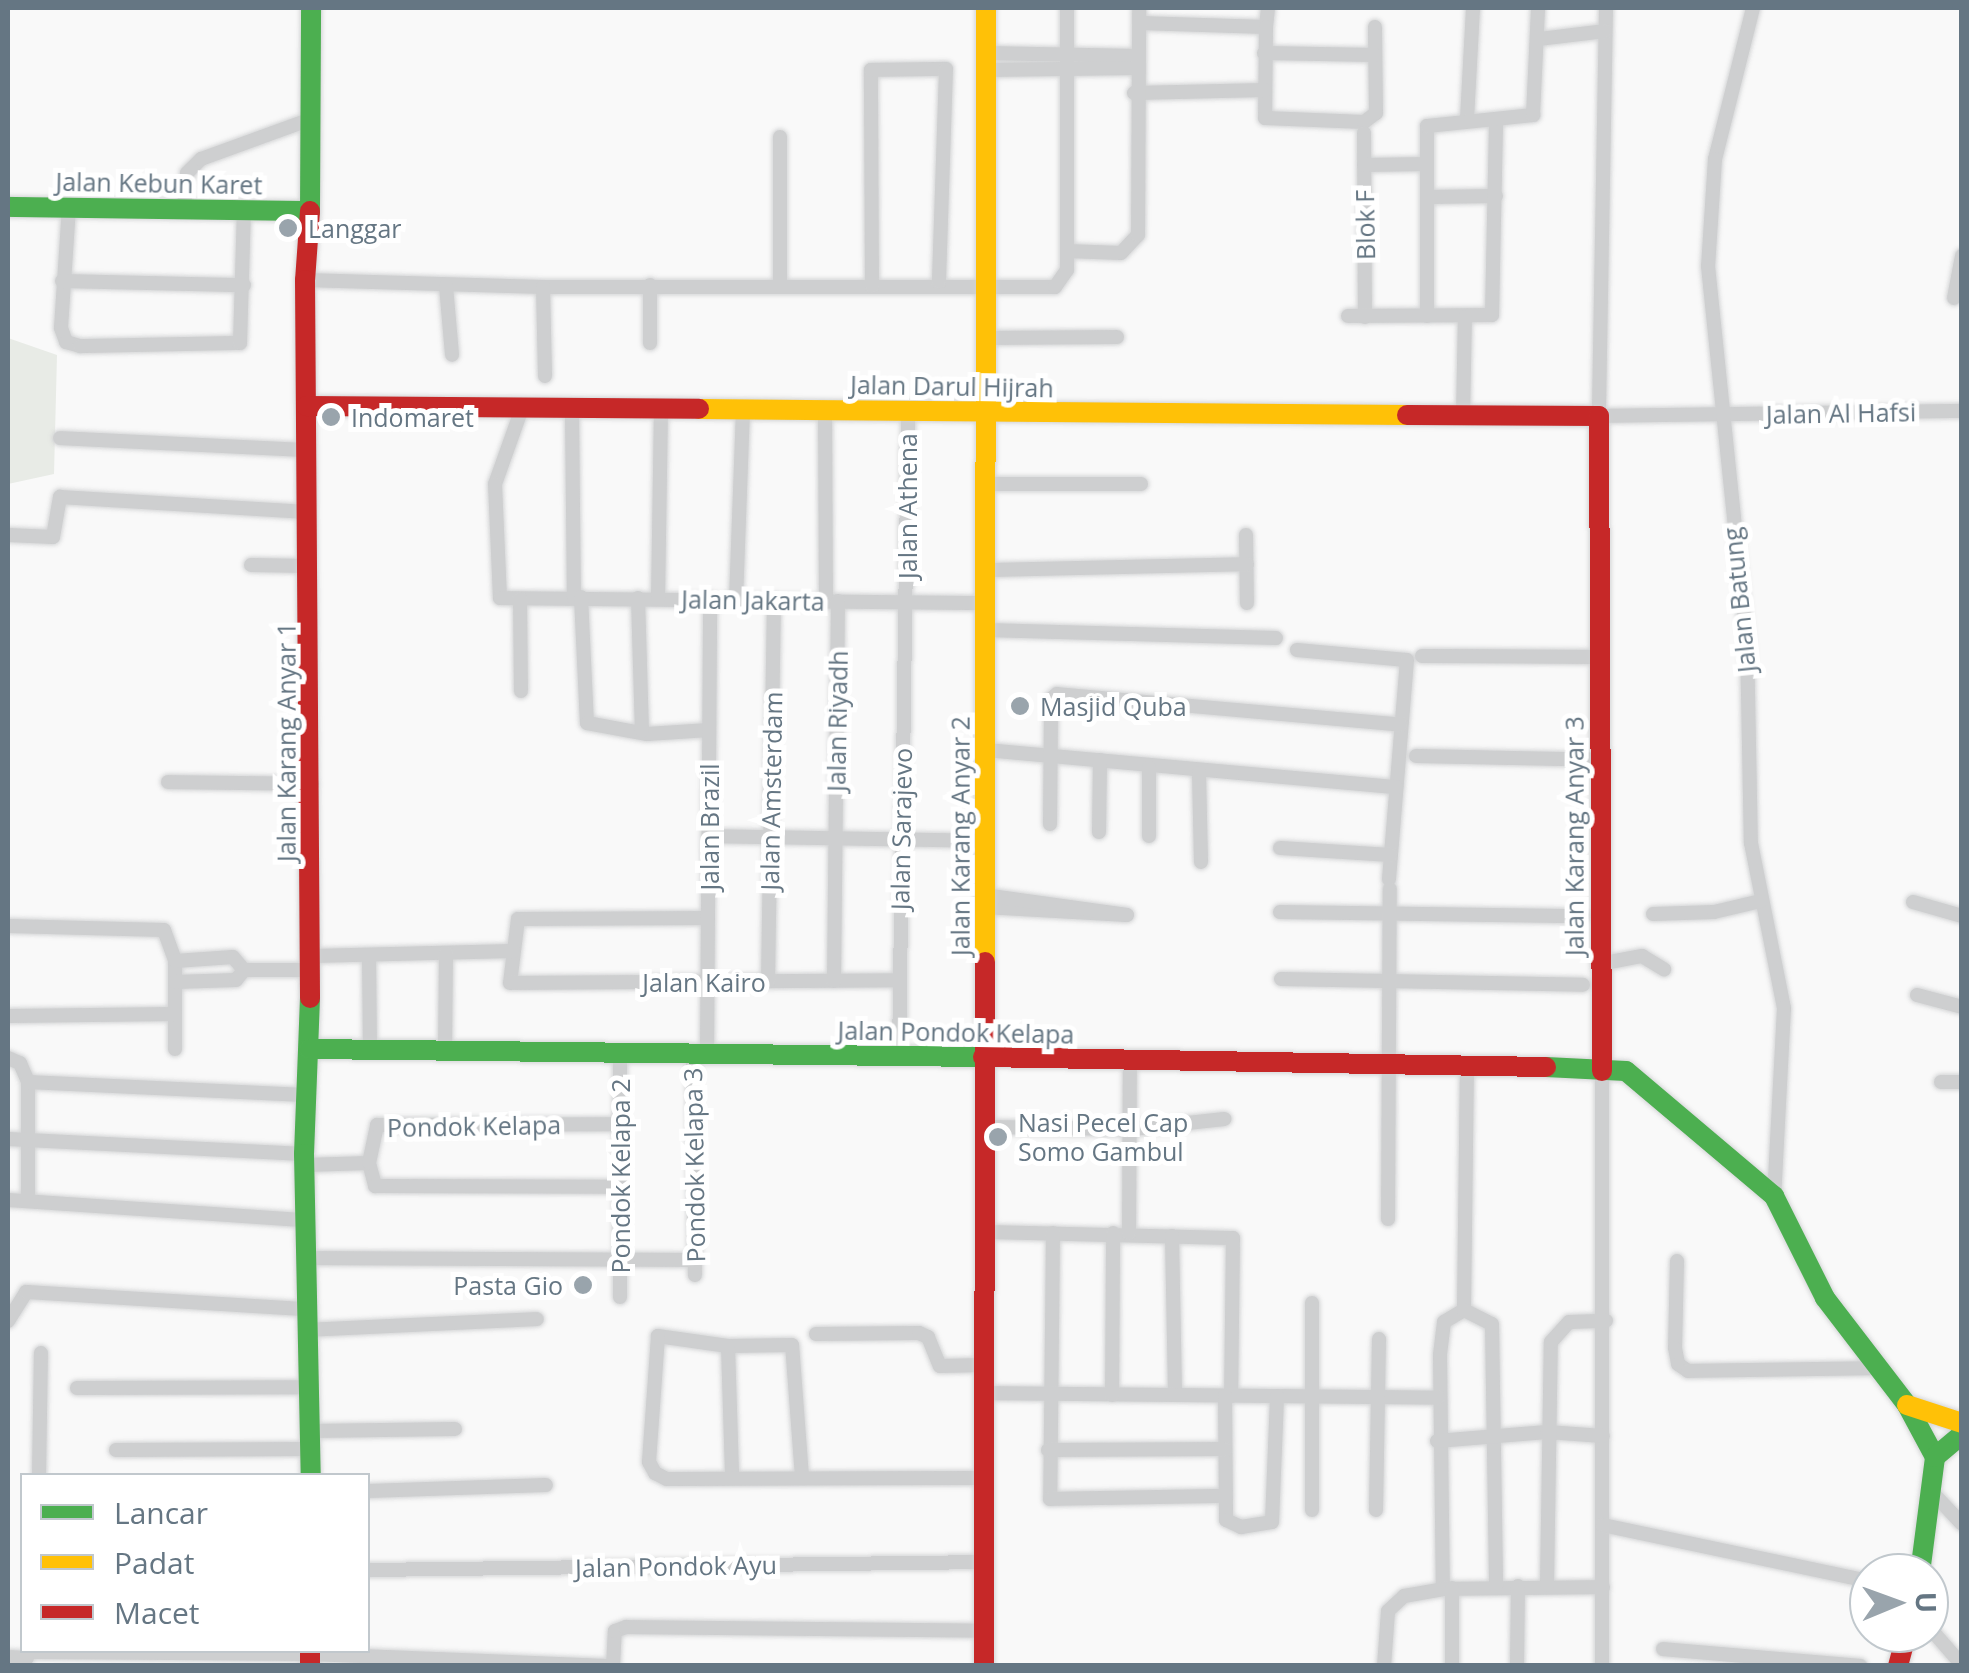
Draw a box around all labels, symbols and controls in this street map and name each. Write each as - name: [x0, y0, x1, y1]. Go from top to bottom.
- street label: Jalan Kebun Karet: [55, 166, 263, 200]
- street label: Blok F: [1349, 190, 1381, 260]
- place label: Langgar: [308, 213, 402, 243]
- marker: Langgar: [277, 217, 299, 239]
- street label: Jalan Darul Hijrah: [850, 369, 1054, 403]
- street label: Jalan Al Hafsi: [1766, 397, 1916, 429]
- place label: Indomaret: [351, 402, 474, 432]
- marker: Indomaret: [320, 406, 342, 428]
- street label: Jalan Athena: [892, 433, 922, 579]
- street label: Jalan Batung: [1716, 526, 1762, 674]
- street label: Jalan Jakarta: [681, 584, 825, 616]
- street label: Jalan Karang Anyar 1: [271, 622, 301, 862]
- street label: Jalan Riyadh: [821, 650, 853, 792]
- street label: Jalan Amsterdam: [754, 691, 788, 891]
- place label: Masjid Quba: [1040, 691, 1187, 721]
- marker: Masjid Quba: [1009, 695, 1031, 717]
- street label: Jalan Karang Anyar 2: [945, 716, 975, 956]
- street label: Jalan Karang Anyar 3: [1559, 716, 1589, 956]
- street label: Jalan Sarajevo: [885, 748, 917, 910]
- street label: Jalan Brazil: [694, 763, 724, 891]
- street label: Jalan Kairo: [642, 967, 766, 997]
- street label: Jalan Pondok Kelapa: [837, 1015, 1075, 1049]
- street label: Pondok Kelapa 3: [677, 1067, 711, 1263]
- street label: Pondok Kelapa 2: [605, 1079, 635, 1273]
- place label: Nasi Pecel Cap Somo Gambul: [1018, 1108, 1188, 1167]
- street label: Pondok Kelapa: [387, 1109, 561, 1143]
- marker: Nasi Pecel Cap Somo Gambul: [987, 1126, 1009, 1148]
- place label: Pasta Gio: [453, 1270, 563, 1300]
- marker: Pasta Gio: [572, 1274, 594, 1296]
- legend: [20, 1473, 370, 1653]
- text: Lancar: [114, 1492, 208, 1533]
- text: Padat: [114, 1542, 194, 1583]
- street label: Jalan Pondok Ayu: [575, 1549, 777, 1583]
- north arrow: [1849, 1553, 1949, 1653]
- text: Macet: [114, 1592, 200, 1633]
- text: U: [1908, 1592, 1946, 1613]

